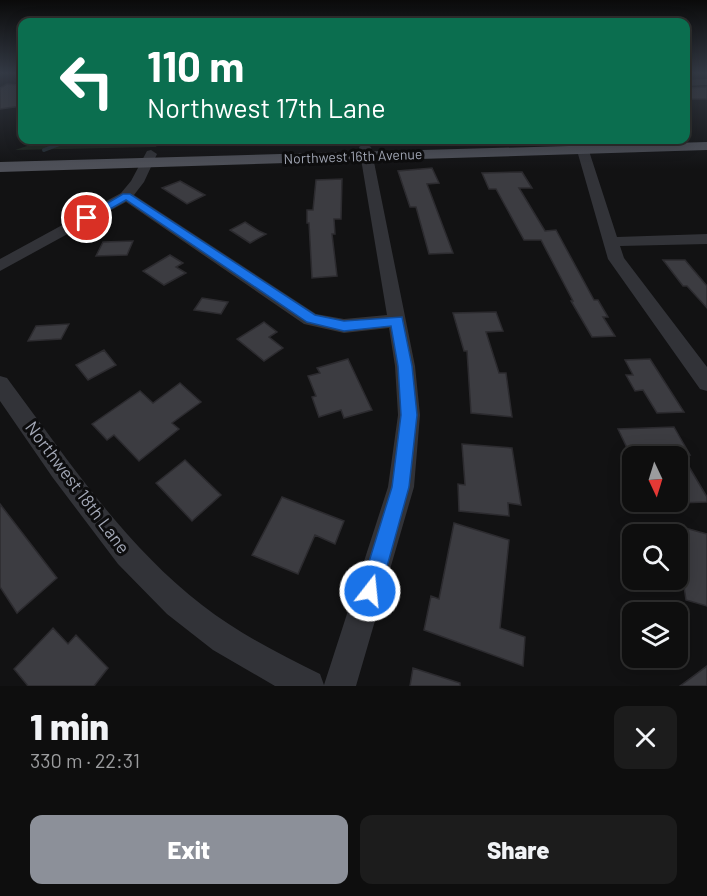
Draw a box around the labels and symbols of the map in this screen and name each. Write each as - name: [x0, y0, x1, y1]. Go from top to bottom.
- street label: Northwest 16th Avenue: [283, 145, 423, 167]
- pin: [61, 192, 112, 243]
- street label: Northwest 18th Lane: [21, 417, 135, 557]
- north arrow: [622, 446, 688, 512]
- position arrow: [338, 559, 402, 623]

